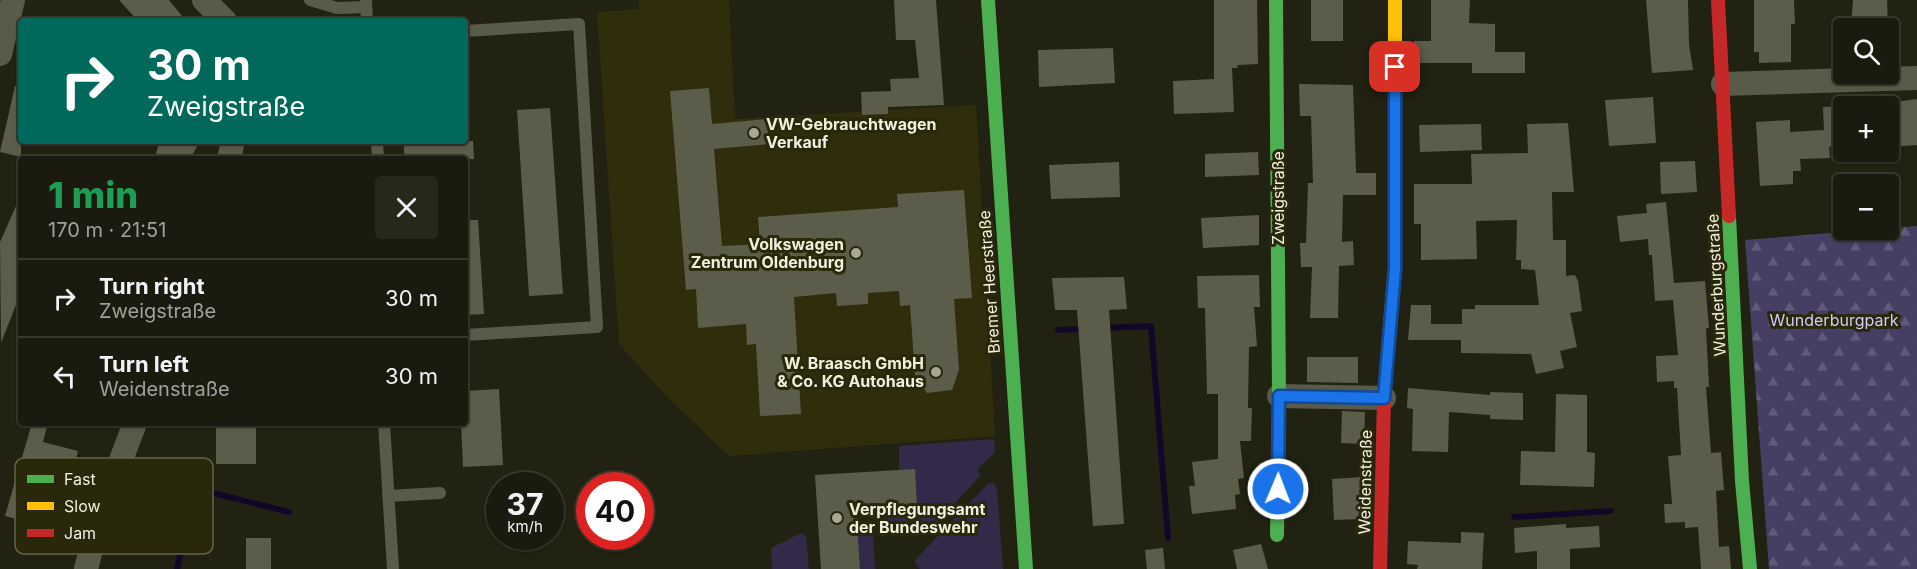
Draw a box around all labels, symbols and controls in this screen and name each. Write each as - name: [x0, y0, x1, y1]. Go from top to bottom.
- map controls: [1833, 18, 1899, 240]
- button: search: [1833, 18, 1899, 84]
- text: 30 m: [147, 39, 251, 90]
- pin: [1369, 41, 1420, 92]
- icon: right: [48, 42, 126, 120]
- icon: arrive: [1378, 50, 1411, 83]
- text: Zweigstraße: [147, 90, 305, 123]
- button: +: [1833, 96, 1899, 162]
- place label: VW-Gebrauchtwagen Verkauf: [766, 114, 937, 152]
- marker: VW-Gebrauchtwagen Verkauf: [747, 126, 761, 140]
- street label: Zweigstraße: [1268, 151, 1288, 245]
- text: 1 min: [48, 173, 138, 217]
- button: −: [1833, 174, 1899, 240]
- button: close: [375, 176, 438, 239]
- street label: Bremer Heerstraße: [974, 210, 1004, 354]
- street label: Wunderburgstraße: [1702, 213, 1730, 357]
- text: 170 m · 21:51: [48, 218, 166, 242]
- place label: Volkswagen Zentrum Oldenburg: [691, 234, 844, 272]
- marker: Volkswagen Zentrum Oldenburg: [849, 246, 863, 260]
- text: Turn right: [99, 273, 205, 299]
- icon: right: [48, 282, 81, 315]
- text: 30 m: [385, 285, 438, 311]
- text: Zweigstraße: [99, 299, 216, 323]
- park label: Wunderburgpark: [1770, 310, 1899, 330]
- text: Turn left: [99, 351, 189, 377]
- place label: W. Braasch GmbH & Co. KG Autohaus: [777, 353, 924, 391]
- icon: left: [48, 360, 81, 393]
- text: 30 m: [385, 363, 438, 389]
- marker: W. Braasch GmbH & Co. KG Autohaus: [929, 365, 943, 379]
- text: Weidenstraße: [99, 377, 230, 401]
- street label: Weidenstraße: [1354, 430, 1376, 534]
- position arrow: [1246, 457, 1310, 521]
- legend: [15, 458, 213, 554]
- text: Fast: [64, 469, 96, 489]
- speed limit sign: 40: [576, 472, 654, 550]
- text: 37: [507, 486, 543, 522]
- text: Slow: [64, 496, 101, 516]
- place label: Verpflegungsamt der Bundeswehr: [849, 499, 985, 537]
- marker: Verpflegungsamt der Bundeswehr: [830, 511, 844, 525]
- text: km/h: [507, 517, 543, 536]
- text: Jam: [64, 523, 96, 543]

